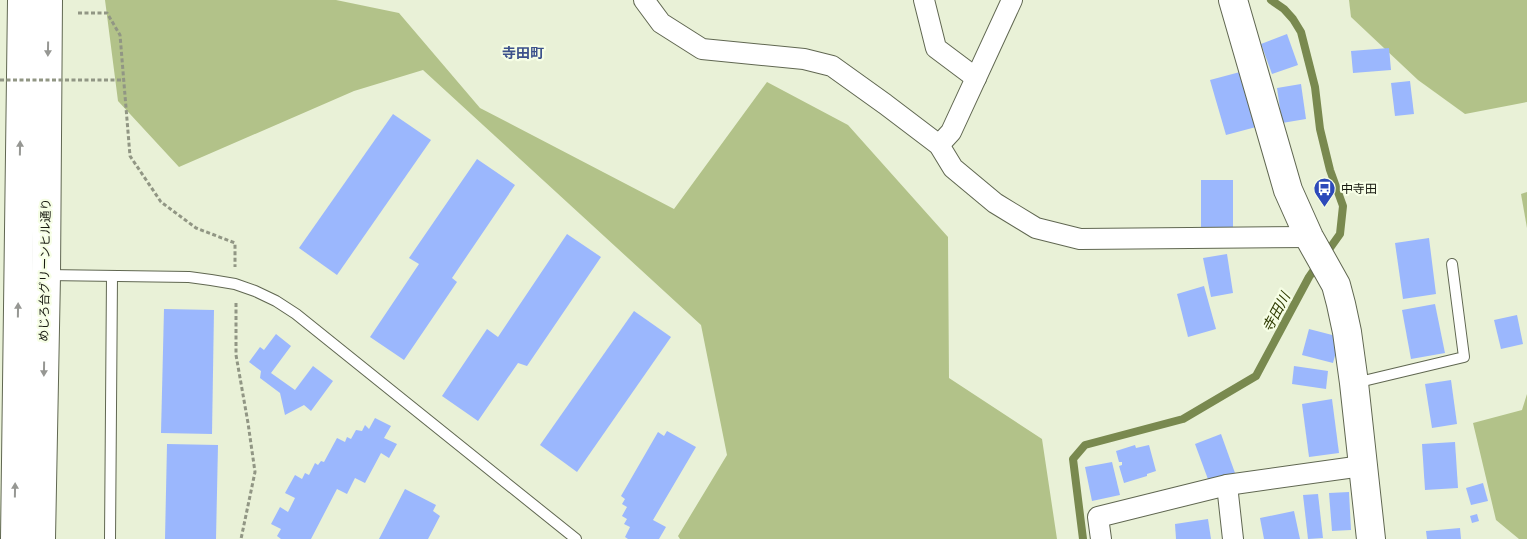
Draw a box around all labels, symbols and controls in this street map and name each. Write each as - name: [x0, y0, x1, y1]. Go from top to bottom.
- one-way arrow: [44, 41, 52, 57]
- district label: 寺田町: [502, 45, 544, 61]
- one-way arrow: [16, 140, 24, 156]
- bus stop icon: 中寺田: [1313, 177, 1337, 208]
- place label: 中寺田: [1341, 182, 1377, 196]
- street label: めじろ台グリーンヒル通り: [37, 198, 53, 342]
- water label: 寺田川: [1259, 288, 1294, 334]
- one-way arrow: [14, 302, 22, 318]
- one-way arrow: [40, 361, 48, 377]
- one-way arrow: [11, 482, 19, 498]

